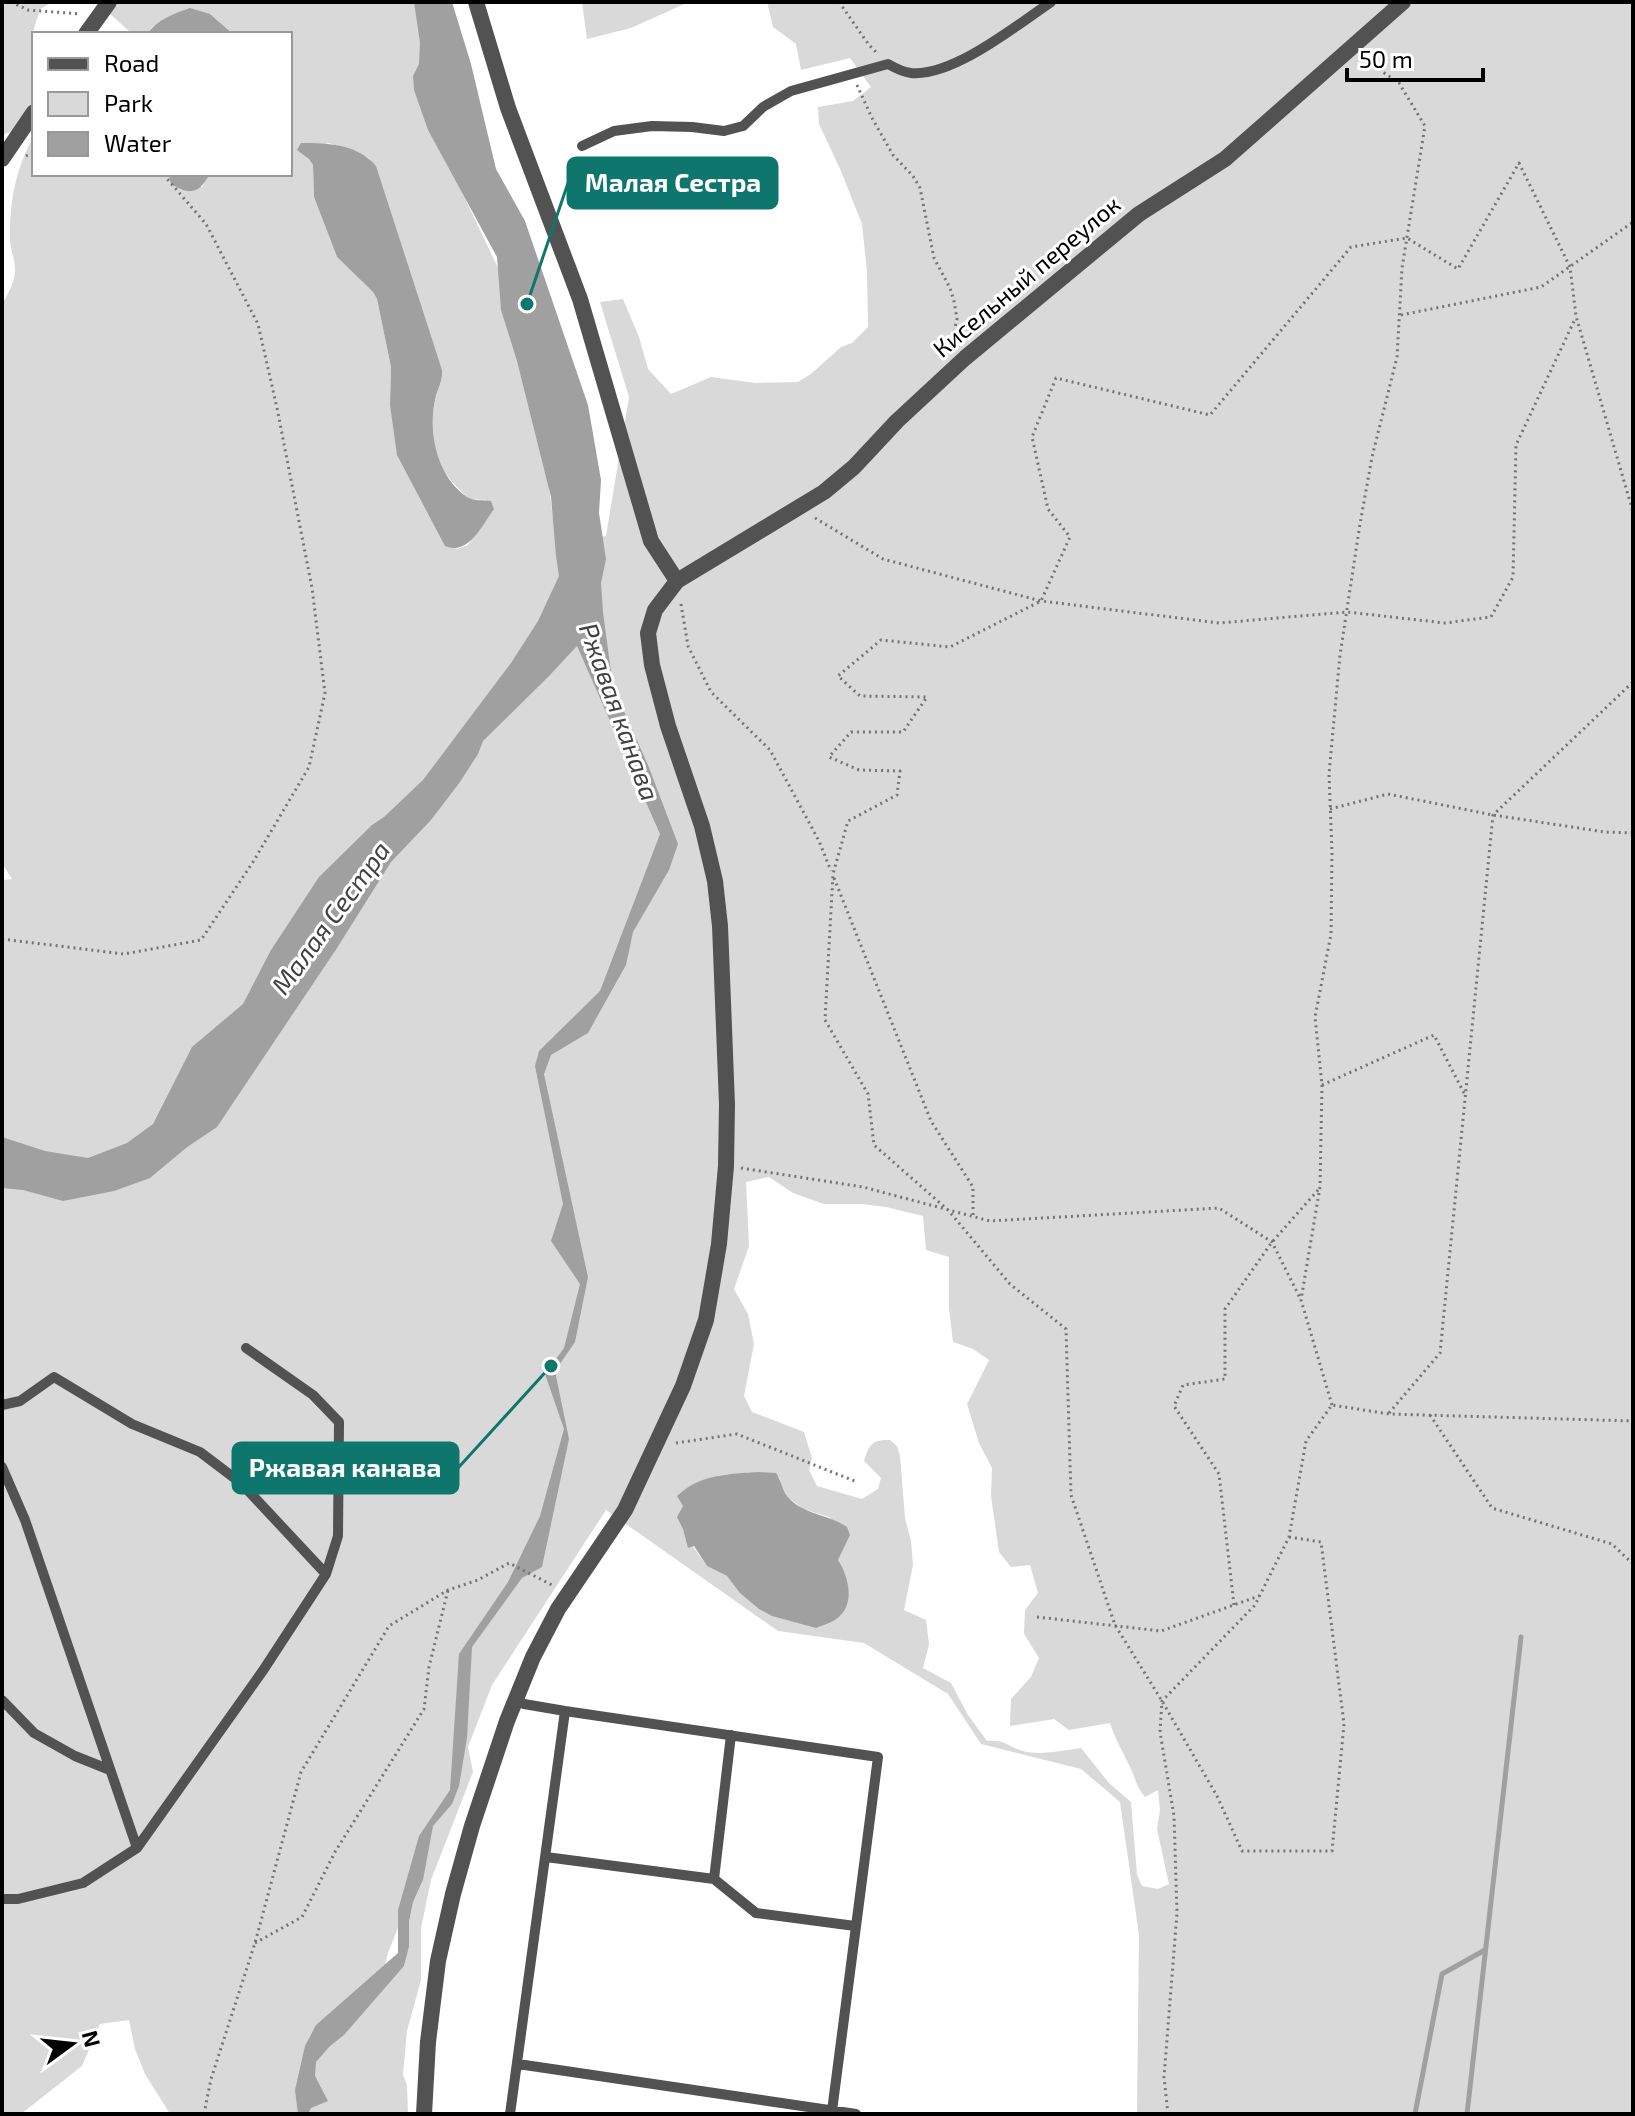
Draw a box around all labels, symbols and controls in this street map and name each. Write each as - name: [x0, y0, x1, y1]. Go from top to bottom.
- legend: [32, 32, 292, 176]
- scale bar: [1347, 32, 1483, 82]
- text: 50 m: [1359, 44, 1413, 73]
- text: Road: [104, 48, 159, 77]
- text: Park: [104, 88, 153, 117]
- text: Water: [104, 128, 172, 157]
- callout: Малая Сестра: [568, 158, 777, 208]
- text: Малая Сестра: [585, 166, 761, 197]
- street label: Кисельный переулок: [927, 189, 1126, 363]
- water label: Ржавая канава: [574, 618, 667, 805]
- water label: Малая Сестра: [264, 835, 396, 1000]
- callout: Ржавая канава: [233, 1443, 458, 1493]
- text: Ржавая канава: [249, 1451, 441, 1482]
- north arrow: [32, 2004, 112, 2084]
- text: N: [78, 2028, 107, 2050]

